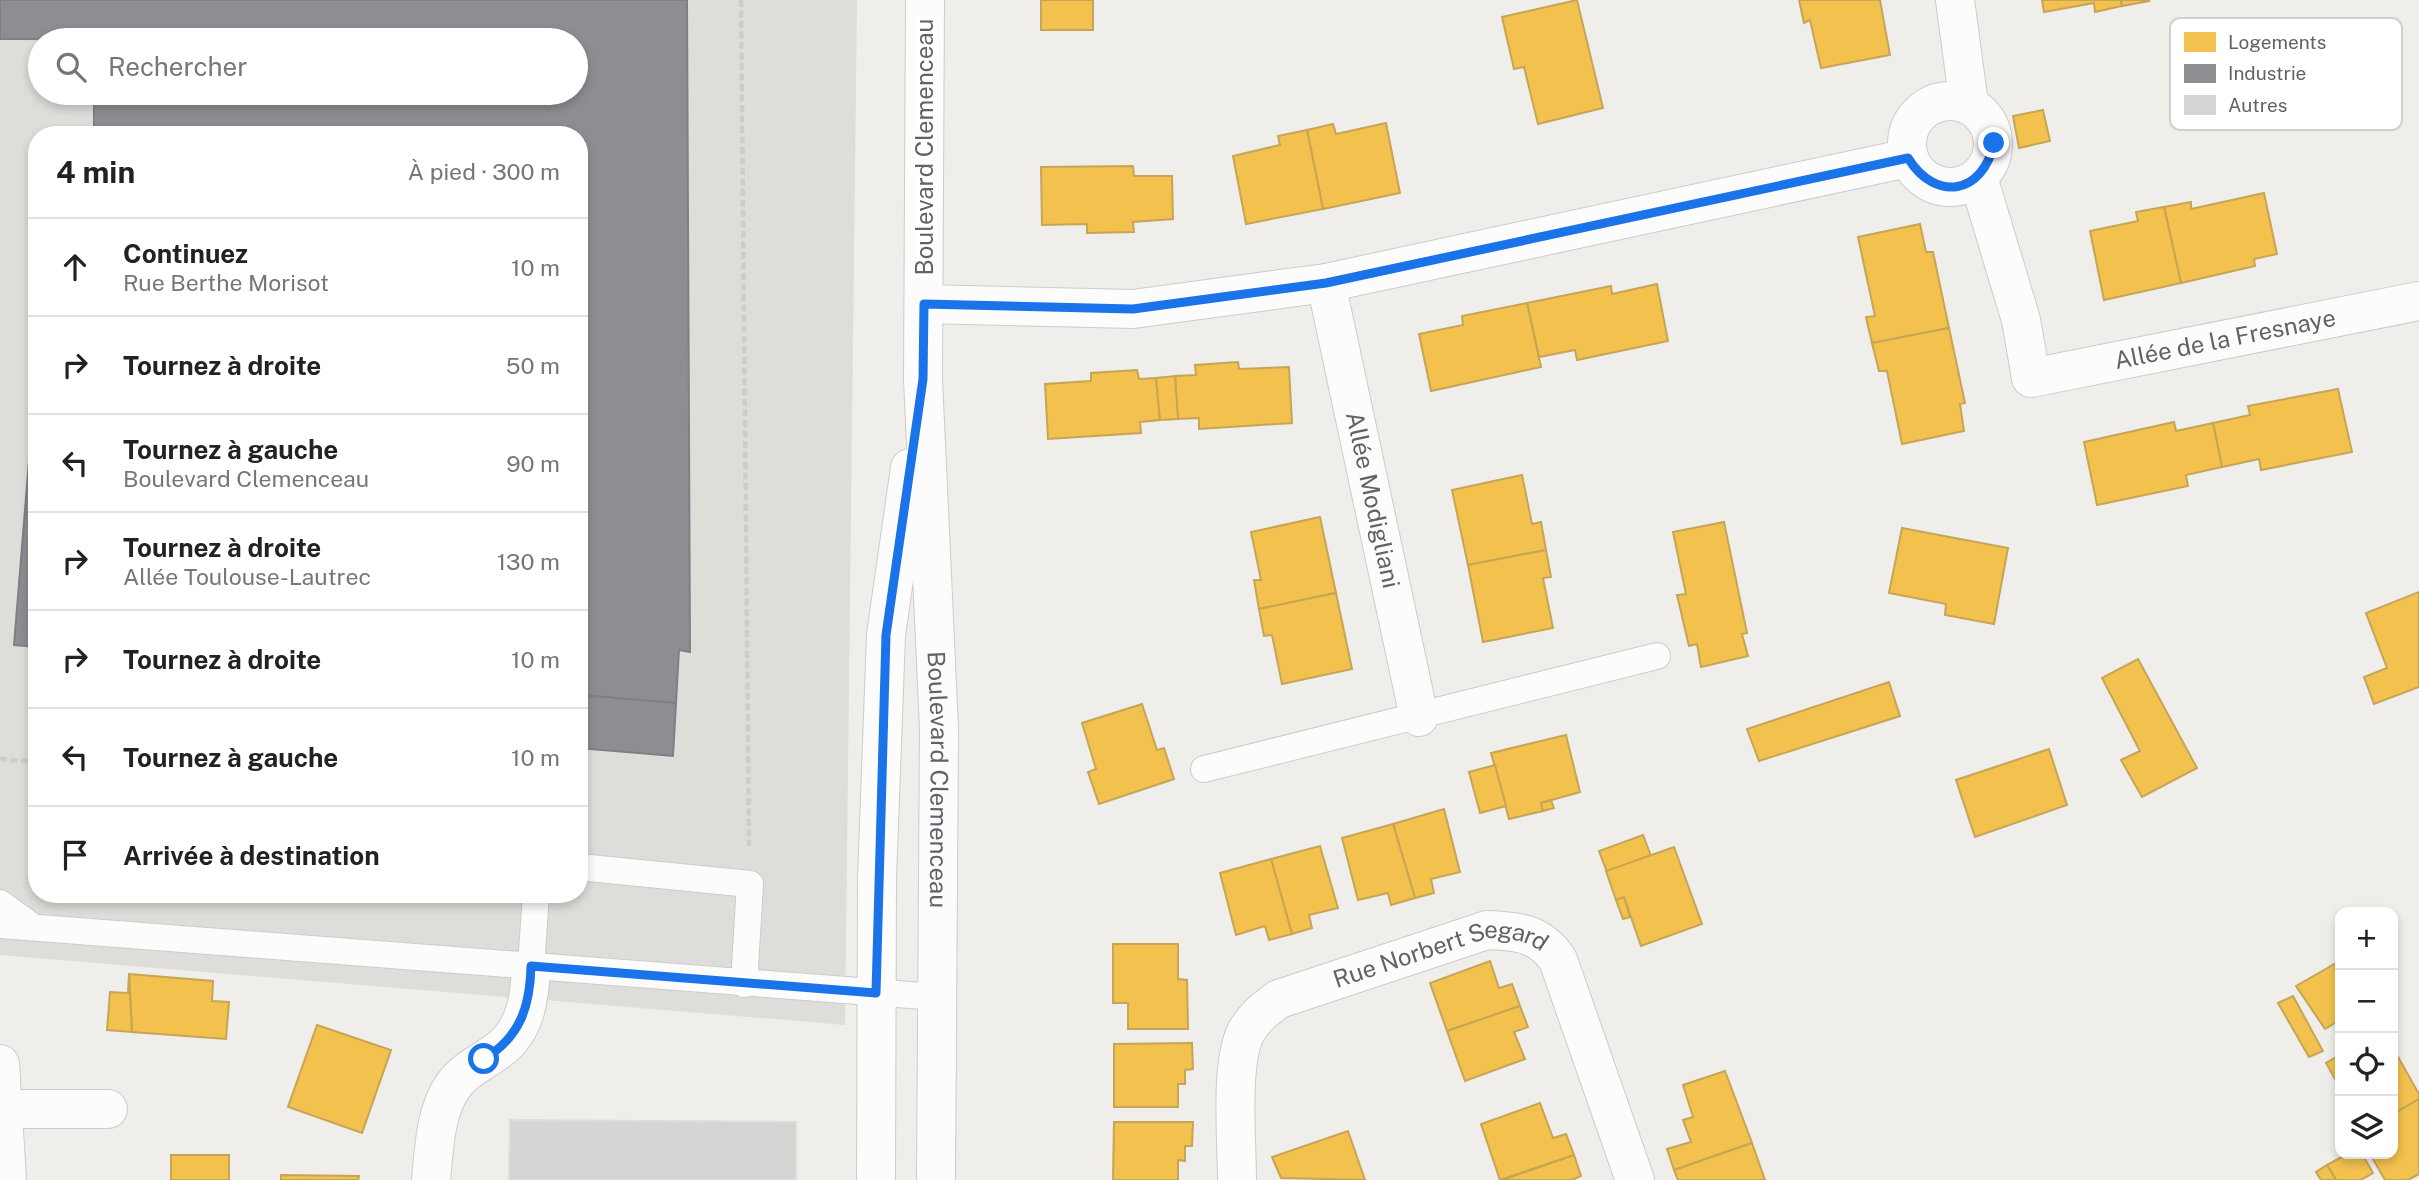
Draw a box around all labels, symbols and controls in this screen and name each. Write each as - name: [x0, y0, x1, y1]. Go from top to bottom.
- legend: [2170, 18, 2402, 130]
- street label: Boulevard Clemenceau: [910, 19, 938, 275]
- search box: [28, 28, 588, 105]
- text: Logements: [2228, 31, 2326, 53]
- icon: search: [52, 48, 90, 86]
- text: Rechercher: [108, 51, 247, 82]
- text: Industrie: [2228, 62, 2306, 84]
- text: Autres: [2228, 94, 2287, 116]
- route end: [1978, 127, 2009, 158]
- text: 4 min: [56, 154, 135, 190]
- text: À pied · 300 m: [408, 158, 560, 185]
- text: Continuez: [123, 238, 248, 269]
- icon: ahead: [56, 248, 94, 286]
- text: 10 m: [511, 254, 560, 281]
- text: Rue Berthe Morisot: [123, 269, 329, 296]
- street label: Allée de la Fresnaye: [2112, 303, 2338, 374]
- icon: right: [56, 346, 94, 384]
- text: Tournez à droite: [123, 350, 321, 381]
- text: 50 m: [506, 352, 560, 379]
- street label: Allée Modigliani: [1341, 409, 1406, 591]
- text: Tournez à gauche: [123, 434, 338, 465]
- icon: left: [56, 444, 94, 482]
- text: 90 m: [506, 450, 560, 477]
- text: Boulevard Clemenceau: [123, 465, 369, 492]
- text: Tournez à droite: [123, 532, 321, 563]
- icon: right: [56, 542, 94, 580]
- text: 130 m: [497, 548, 560, 575]
- text: Allée Toulouse-Lautrec: [123, 563, 371, 590]
- icon: right: [56, 640, 94, 678]
- text: Tournez à droite: [123, 644, 321, 675]
- text: 10 m: [511, 646, 560, 673]
- street label: Boulevard Clemenceau: [922, 651, 954, 908]
- icon: left: [56, 738, 94, 776]
- text: Tournez à gauche: [123, 742, 338, 773]
- text: 10 m: [511, 744, 560, 771]
- icon: arrive: [56, 836, 94, 874]
- text: Arrivée à destination: [123, 840, 380, 871]
- map controls: [2335, 907, 2398, 1159]
- button: +: [2335, 907, 2398, 970]
- street label: Rue Norbert Segard: [1329, 915, 1554, 993]
- button: −: [2335, 970, 2398, 1033]
- button: locate: [2335, 1033, 2398, 1096]
- route start: [468, 1043, 499, 1074]
- button: layers: [2335, 1096, 2398, 1159]

